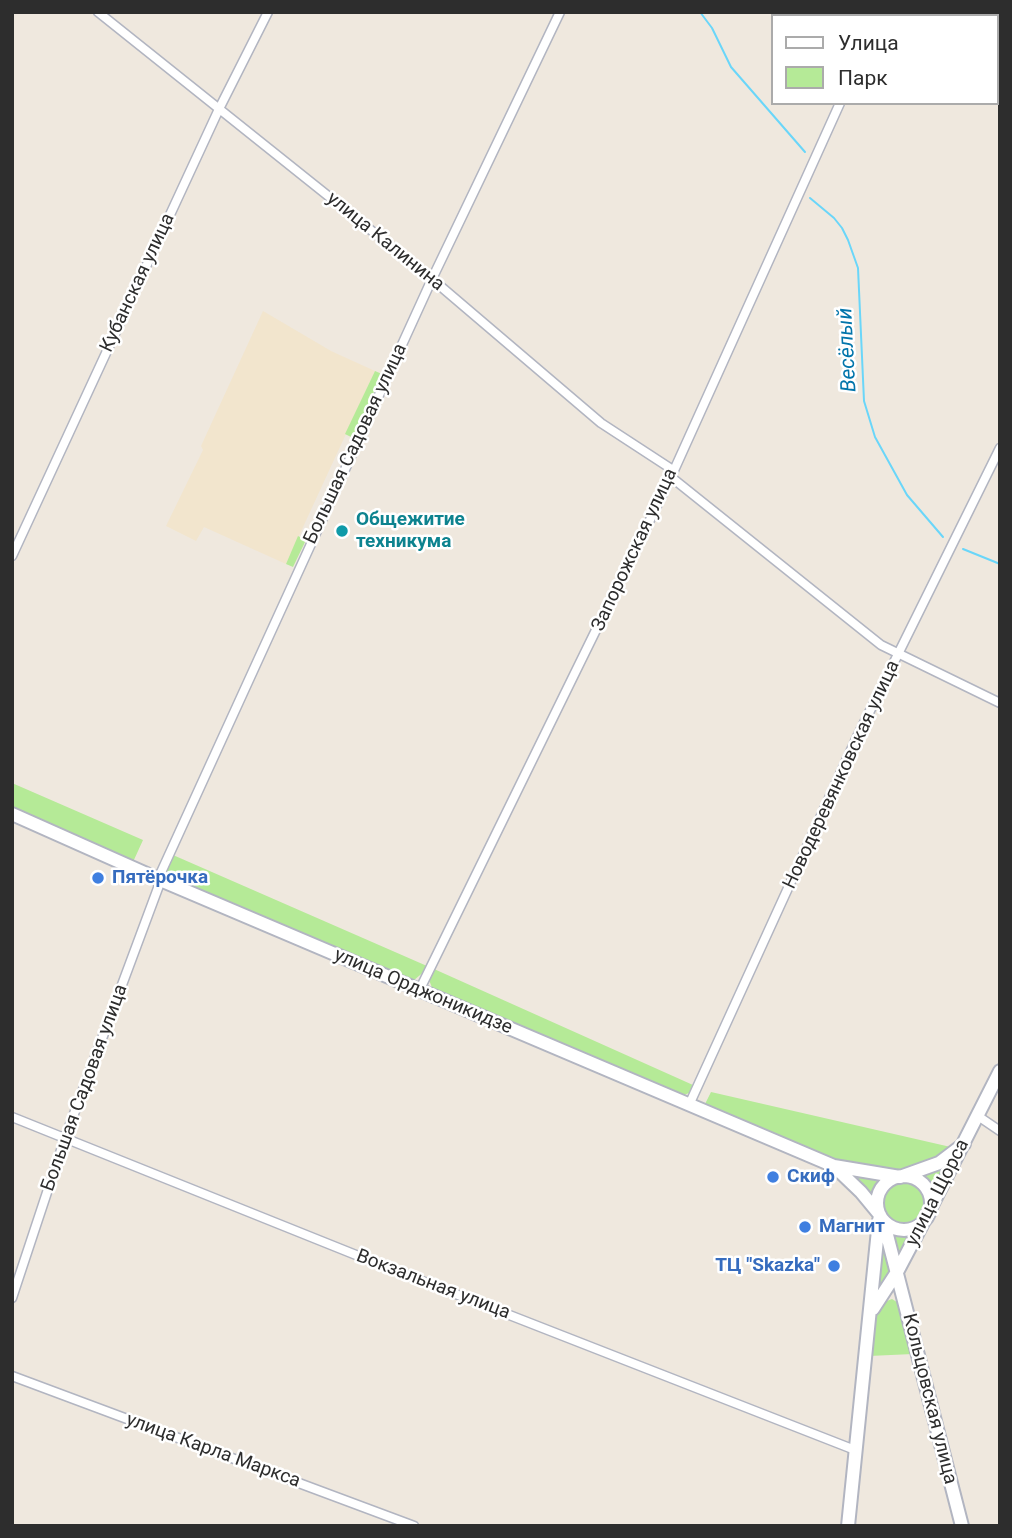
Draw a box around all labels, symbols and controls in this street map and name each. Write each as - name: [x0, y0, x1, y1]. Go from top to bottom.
- legend: [771, 14, 998, 105]
- text: Улица: [838, 31, 899, 55]
- text: Парк: [838, 66, 888, 90]
- street label: улица Калинина: [322, 188, 448, 296]
- street label: Кубанская улица: [96, 210, 180, 356]
- water label: Весёлый: [833, 307, 863, 393]
- street label: Большая Садовая улица: [300, 340, 412, 548]
- street label: Запорожская улица: [587, 465, 683, 635]
- place label: Общежитие техникума: [356, 509, 465, 553]
- marker: Общежитие техникума: [334, 523, 350, 539]
- street label: Новодеревянковская улица: [779, 657, 905, 893]
- place label: Пятёрочка: [112, 867, 208, 889]
- marker: Пятёрочка: [90, 870, 106, 886]
- street label: улица Орджоникидзе: [330, 944, 516, 1040]
- street label: Большая Садовая улица: [37, 982, 133, 1194]
- street label: улица Щорса: [901, 1136, 975, 1250]
- place label: Скиф: [787, 1166, 835, 1188]
- marker: Скиф: [765, 1169, 781, 1185]
- place label: Магнит: [819, 1216, 885, 1238]
- marker: Магнит: [797, 1219, 813, 1235]
- street label: Вокзальная улица: [353, 1245, 513, 1325]
- place label: ТЦ "Skazka": [715, 1255, 820, 1277]
- marker: ТЦ "Skazka": [826, 1258, 842, 1274]
- street label: Кольцовская улица: [897, 1311, 961, 1487]
- street label: улица Карла Маркса: [123, 1409, 303, 1493]

